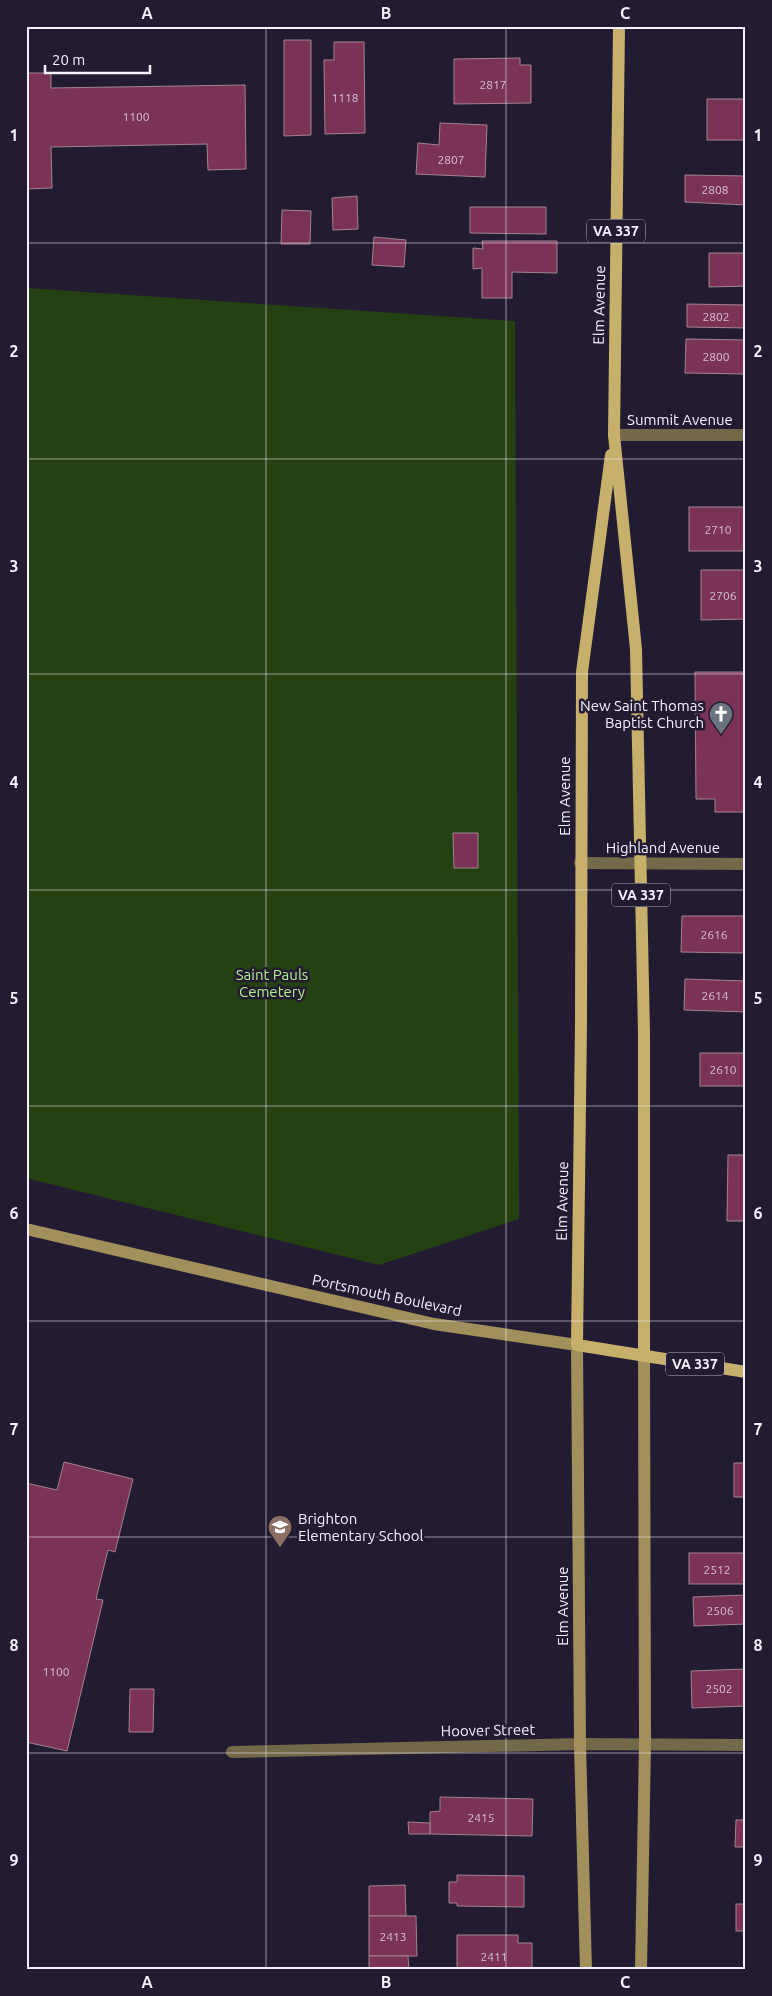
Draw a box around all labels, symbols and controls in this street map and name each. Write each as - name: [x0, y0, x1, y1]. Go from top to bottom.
- text: A: [141, 4, 153, 22]
- text: B: [381, 4, 391, 22]
- text: C: [620, 4, 630, 22]
- scale bar: [45, 42, 150, 74]
- text: 20 m: [52, 51, 85, 68]
- house number: 2817: [479, 78, 507, 91]
- house number: 1118: [331, 91, 359, 104]
- house number: 1100: [122, 110, 150, 123]
- text: 1: [9, 126, 19, 144]
- text: 1: [753, 126, 763, 144]
- house number: 2807: [437, 153, 465, 166]
- house number: 2808: [701, 183, 729, 196]
- road number: VA 337: [587, 220, 645, 242]
- street label: Elm Avenue: [590, 265, 608, 345]
- house number: 2802: [702, 310, 730, 323]
- text: 2: [9, 342, 19, 360]
- text: 2: [753, 342, 763, 360]
- house number: 2800: [702, 350, 730, 363]
- street label: Summit Avenue: [627, 411, 733, 428]
- house number: 2710: [704, 523, 732, 536]
- text: 3: [9, 557, 19, 575]
- text: 3: [753, 557, 763, 575]
- house number: 2706: [709, 589, 737, 602]
- place label: New Saint Thomas Baptist Church: [580, 697, 704, 731]
- church icon: New Saint Thomas Baptist Church: [708, 701, 734, 735]
- street label: Elm Avenue: [556, 756, 573, 836]
- text: 4: [9, 773, 19, 791]
- text: 4: [753, 773, 763, 791]
- street label: Highland Avenue: [606, 839, 720, 856]
- road number: VA 337: [612, 884, 670, 906]
- house number: 2616: [700, 928, 728, 941]
- park label: Saint Pauls Cemetery: [236, 966, 308, 1000]
- text: 5: [9, 989, 19, 1007]
- house number: 2614: [701, 989, 729, 1002]
- text: 5: [753, 989, 763, 1007]
- house number: 2610: [709, 1063, 737, 1076]
- street label: Elm Avenue: [553, 1161, 571, 1241]
- text: 6: [9, 1204, 19, 1222]
- text: 6: [753, 1204, 763, 1222]
- street label: Portsmouth Boulevard: [311, 1271, 463, 1319]
- road number: VA 337: [666, 1352, 724, 1376]
- text: 7: [9, 1420, 19, 1438]
- text: 7: [753, 1420, 763, 1438]
- place label: Brighton Elementary School: [298, 1510, 424, 1544]
- school or university icon: Brighton Elementary School: [267, 1514, 293, 1548]
- house number: 2512: [703, 1563, 731, 1576]
- street label: Elm Avenue: [554, 1566, 571, 1646]
- house number: 2506: [706, 1604, 734, 1617]
- text: 8: [9, 1636, 19, 1654]
- text: 8: [753, 1636, 763, 1654]
- house number: 1100: [42, 1665, 70, 1678]
- house number: 2502: [705, 1682, 733, 1695]
- street label: Hoover Street: [441, 1721, 536, 1739]
- house number: 2415: [467, 1811, 495, 1824]
- text: 9: [9, 1851, 19, 1869]
- text: 9: [753, 1851, 763, 1869]
- house number: 2413: [379, 1930, 407, 1943]
- house number: 2411: [480, 1950, 508, 1963]
- text: A: [141, 1973, 153, 1991]
- text: B: [381, 1973, 391, 1991]
- text: C: [620, 1973, 630, 1991]

